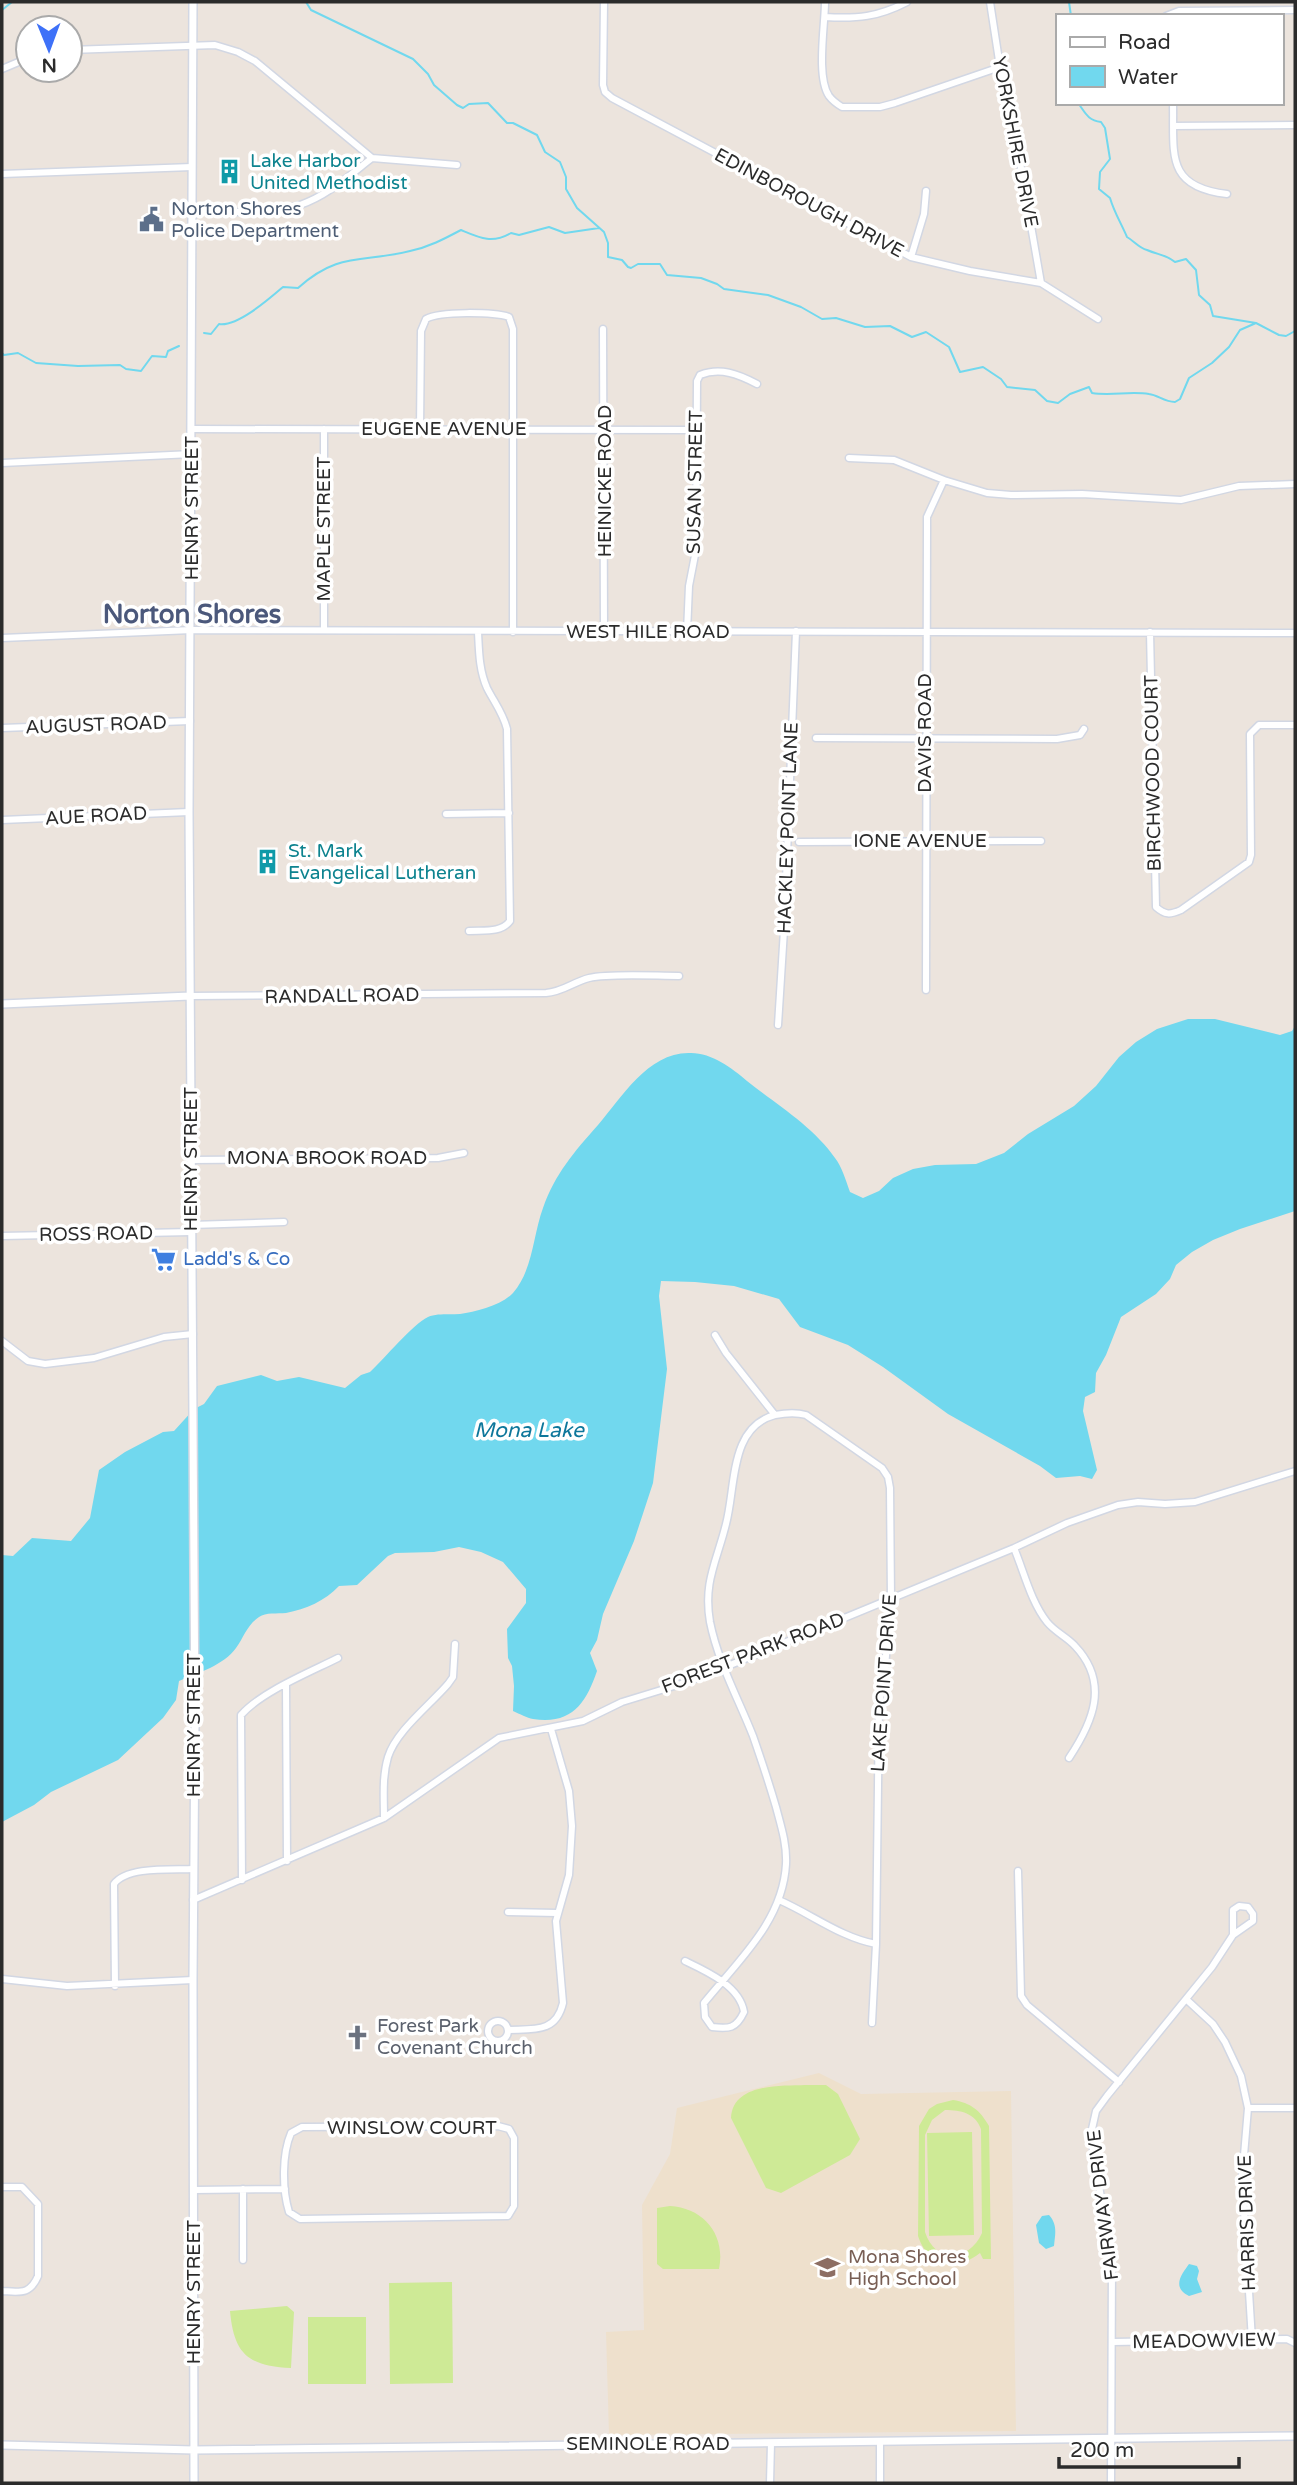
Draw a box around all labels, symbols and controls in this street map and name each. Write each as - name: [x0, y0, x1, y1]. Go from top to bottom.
- north arrow: [14, 14, 84, 84]
- legend: [1056, 14, 1283, 105]
- text: Road: [1118, 30, 1171, 55]
- text: N: [41, 54, 57, 76]
- street label: YORKSHIRE DRIVE: [988, 55, 1042, 229]
- text: Water: [1118, 65, 1178, 90]
- street label: EDINBOROUGH DRIVE: [711, 144, 907, 262]
- place label: Lake Harbor United Methodist: [250, 150, 407, 194]
- building icon: Lake Harbor United Methodist: [216, 158, 244, 186]
- place label: Norton Shores Police Department: [171, 198, 339, 242]
- public building icon: Norton Shores Police Department: [137, 206, 165, 234]
- street label: HEINICKE ROAD: [594, 405, 616, 557]
- street label: SUSAN STREET: [683, 409, 707, 554]
- street label: EUGENE AVENUE: [361, 418, 527, 440]
- street label: HENRY STREET: [181, 435, 203, 580]
- street label: MAPLE STREET: [313, 456, 335, 602]
- district label: Norton Shores: [103, 599, 281, 630]
- street label: WEST HILE ROAD: [566, 621, 730, 643]
- street label: DAVIS ROAD: [914, 673, 936, 793]
- street label: BIRCHWOOD COURT: [1140, 674, 1166, 872]
- street label: AUGUST ROAD: [25, 712, 167, 738]
- street label: HACKLEY POINT LANE: [773, 722, 803, 934]
- street label: AUE ROAD: [44, 802, 148, 830]
- street label: IONE AVENUE: [853, 830, 987, 852]
- place label: St. Mark Evangelical Lutheran: [288, 840, 476, 884]
- building icon: St. Mark Evangelical Lutheran: [254, 848, 282, 876]
- street label: RANDALL ROAD: [264, 984, 420, 1008]
- street label: HENRY STREET: [180, 1086, 202, 1231]
- street label: MONA BROOK ROAD: [227, 1147, 427, 1169]
- street label: ROSS ROAD: [39, 1222, 153, 1246]
- supermarket icon: Ladd's & Co: [149, 1245, 177, 1273]
- place label: Ladd's & Co: [183, 1248, 290, 1270]
- water label: Mona Lake: [474, 1418, 585, 1443]
- street label: LAKE POINT DRIVE: [867, 1593, 901, 1773]
- street label: FOREST PARK ROAD: [658, 1608, 848, 1698]
- street label: HENRY STREET: [183, 1652, 205, 1797]
- place label: Forest Park Covenant Church: [377, 2015, 533, 2059]
- church icon: Forest Park Covenant Church: [343, 2023, 371, 2051]
- street label: WINSLOW COURT: [327, 2117, 497, 2139]
- street label: FAIRWAY DRIVE: [1083, 2128, 1123, 2282]
- street label: HARRIS DRIVE: [1234, 2155, 1260, 2291]
- street label: HENRY STREET: [183, 2219, 205, 2364]
- place label: Mona Shores High School: [848, 2246, 966, 2290]
- school or university icon: Mona Shores High School: [814, 2254, 842, 2282]
- street label: MEADOWVIEW: [1132, 2329, 1276, 2353]
- scale bar: [1059, 2426, 1239, 2470]
- street label: SEMINOLE ROAD: [566, 2433, 730, 2455]
- text: 200 m: [1070, 2438, 1134, 2463]

